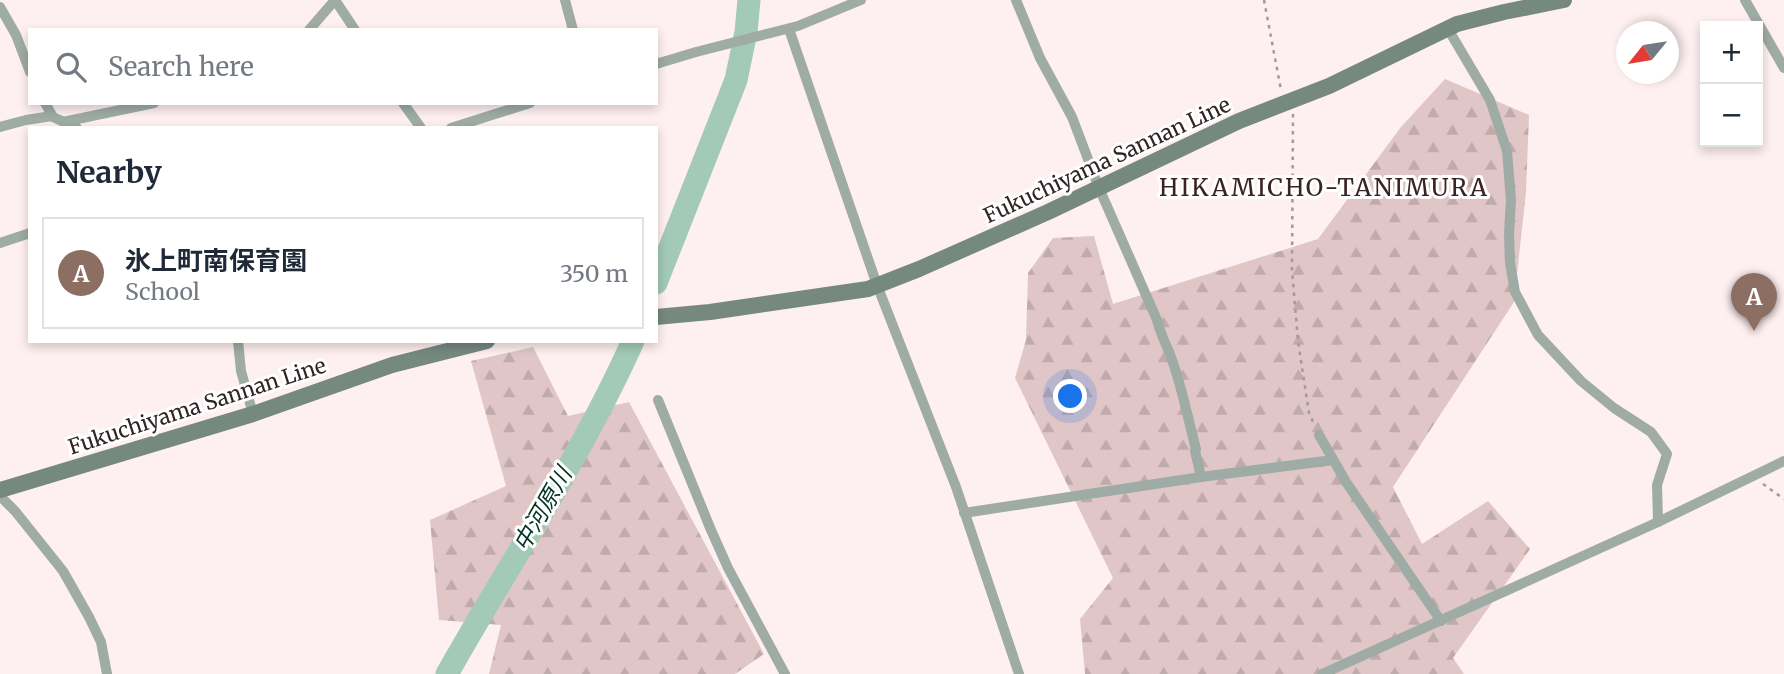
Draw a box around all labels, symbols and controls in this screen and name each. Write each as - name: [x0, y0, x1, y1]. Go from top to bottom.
- north arrow: [1616, 21, 1679, 84]
- map controls: [1700, 21, 1763, 147]
- button: +: [1700, 21, 1763, 84]
- search box: [28, 28, 658, 105]
- icon: search: [52, 48, 90, 86]
- text: Search here: [108, 50, 254, 83]
- button: −: [1700, 84, 1763, 147]
- street label: Fukuchiyama Sannan Line: [979, 91, 1235, 229]
- text: Nearby: [56, 153, 162, 191]
- district label: HIKAMICHO-TANIMURA: [1159, 172, 1489, 203]
- text: 氷上町南保育園: [125, 244, 307, 277]
- text: A: [73, 259, 89, 288]
- text: 350 m: [560, 259, 628, 288]
- pin: A: [1731, 273, 1777, 331]
- text: School: [125, 277, 200, 306]
- street label: Fukuchiyama Sannan Line: [65, 352, 329, 460]
- your location: [1053, 379, 1087, 413]
- water label: 中河原川: [506, 459, 579, 556]

